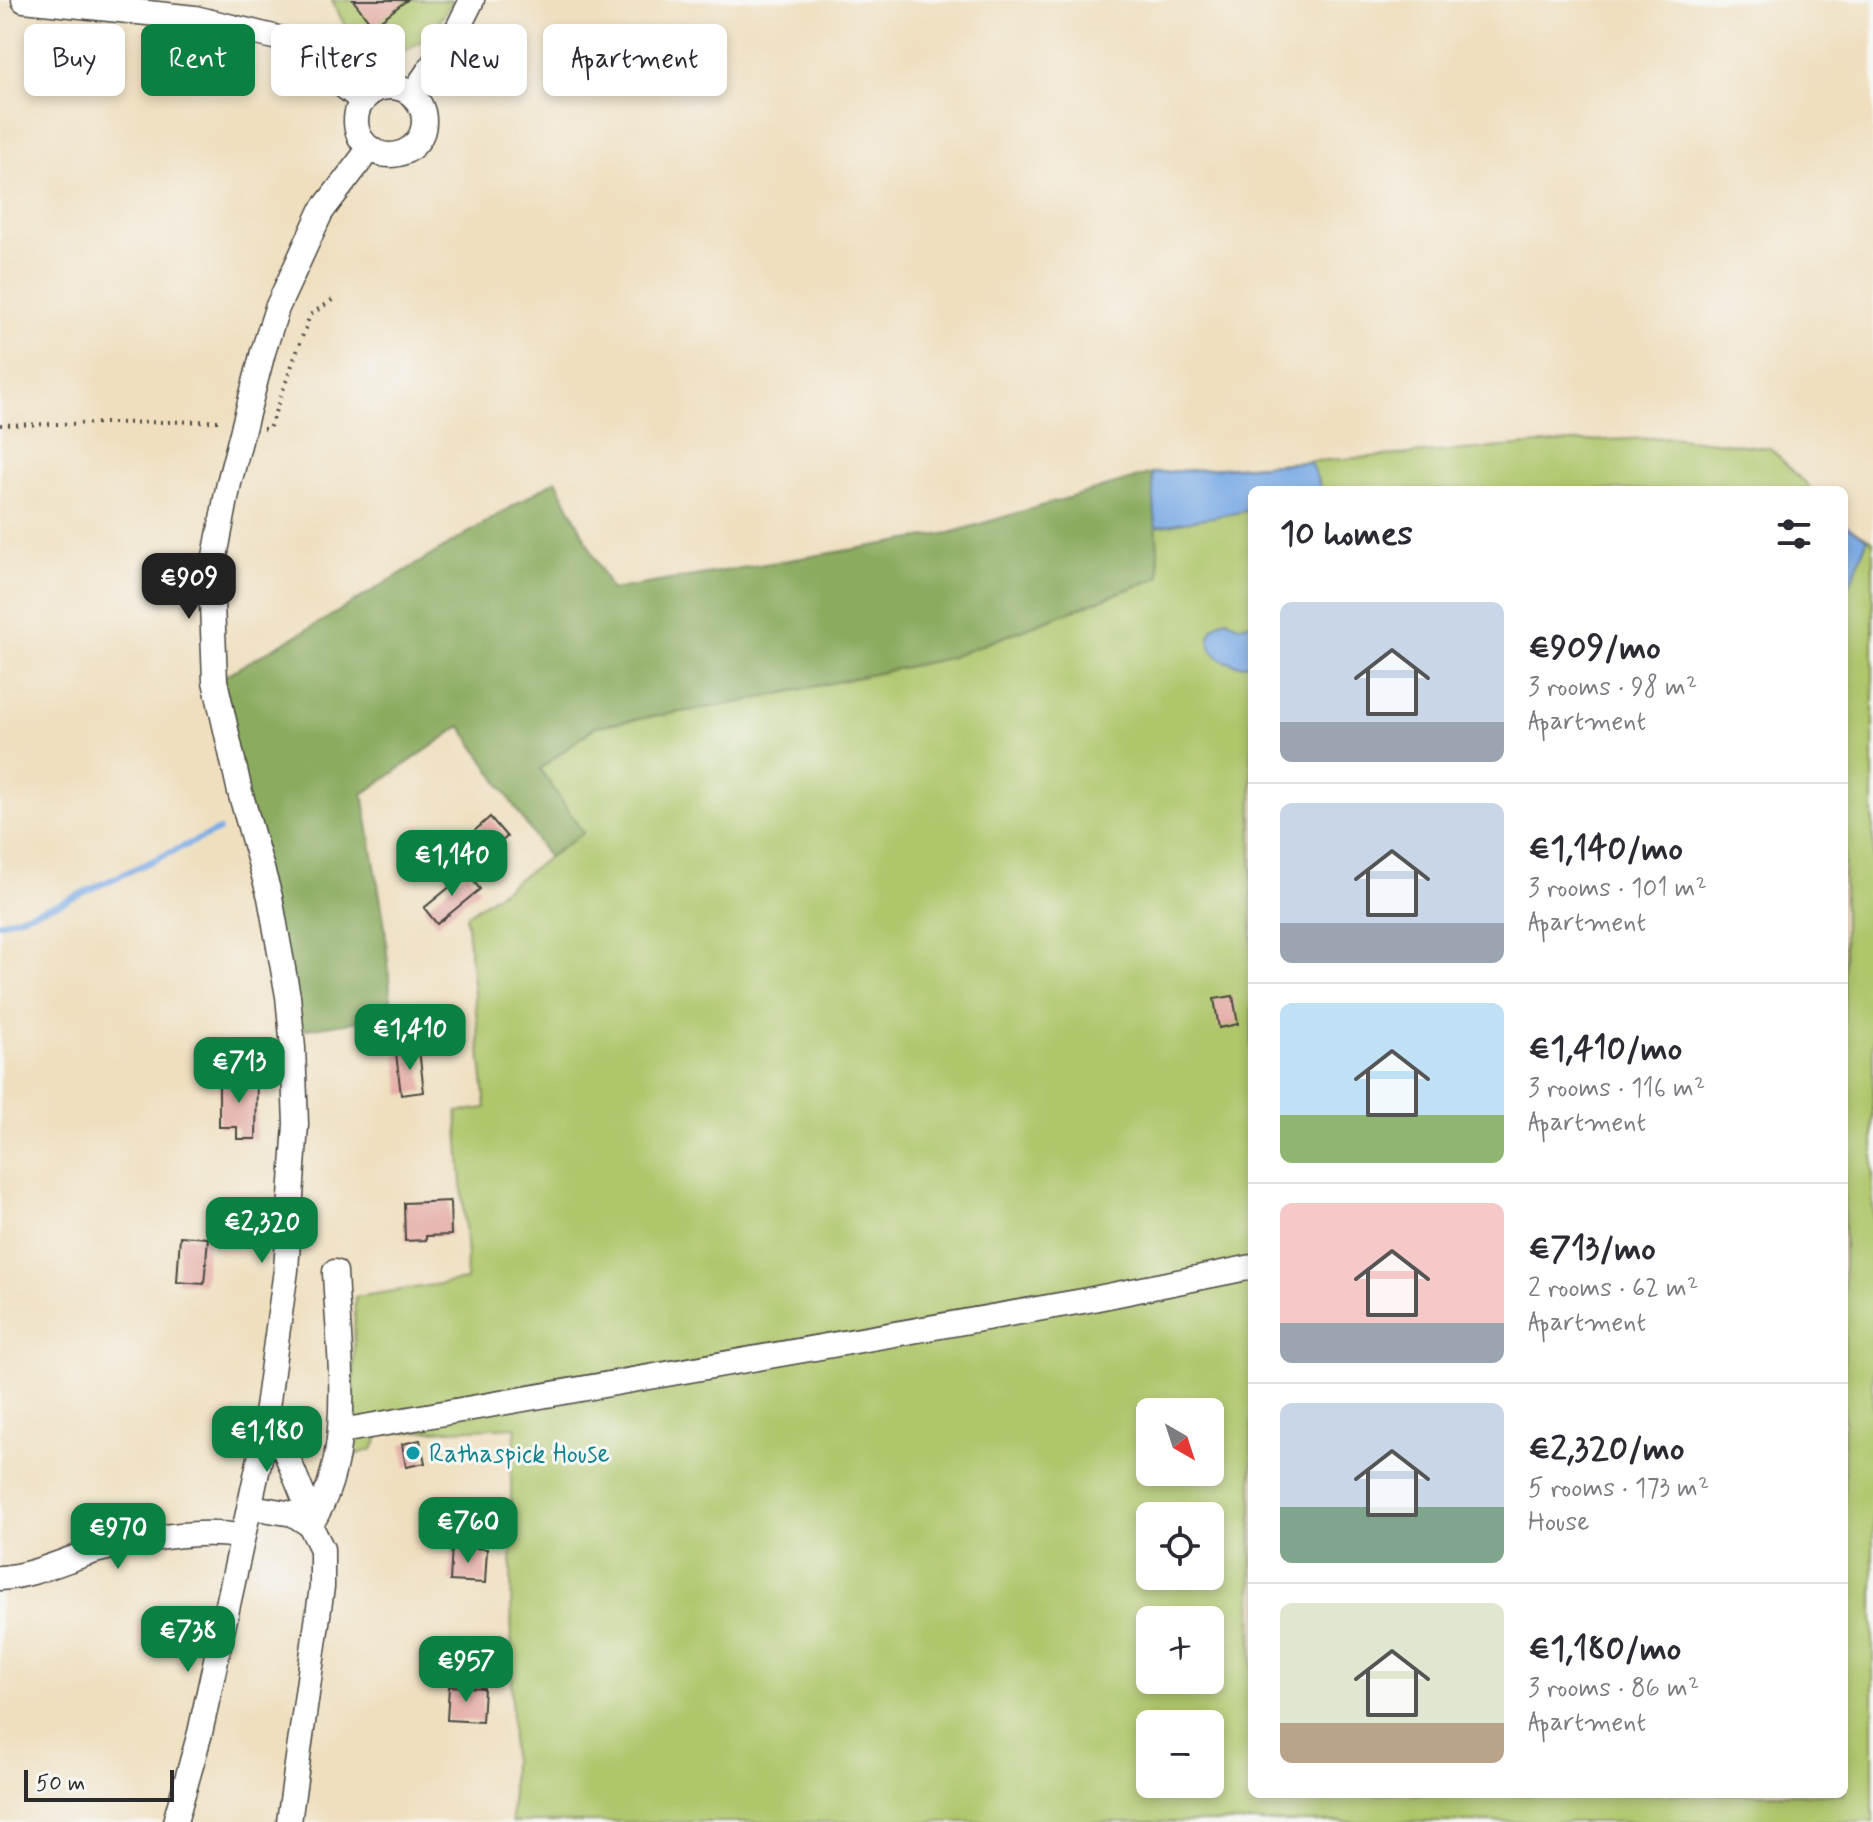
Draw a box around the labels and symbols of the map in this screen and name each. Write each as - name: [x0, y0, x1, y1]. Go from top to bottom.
- pin: €909: [142, 553, 236, 621]
- pin: €1,140: [387, 830, 517, 898]
- pin: €1,410: [345, 1004, 475, 1072]
- pin: €713: [192, 1037, 286, 1105]
- pin: €2,320: [197, 1197, 327, 1265]
- north arrow: [1136, 1398, 1224, 1486]
- pin: €1,180: [202, 1406, 332, 1474]
- place label: Rathaspick House: [429, 1438, 610, 1472]
- marker: Rathaspick House: [404, 1444, 422, 1462]
- pin: €760: [421, 1497, 515, 1565]
- pin: €970: [71, 1503, 165, 1571]
- pin: €738: [141, 1606, 235, 1674]
- pin: €957: [419, 1636, 513, 1704]
- scale bar: [24, 1766, 174, 1802]

